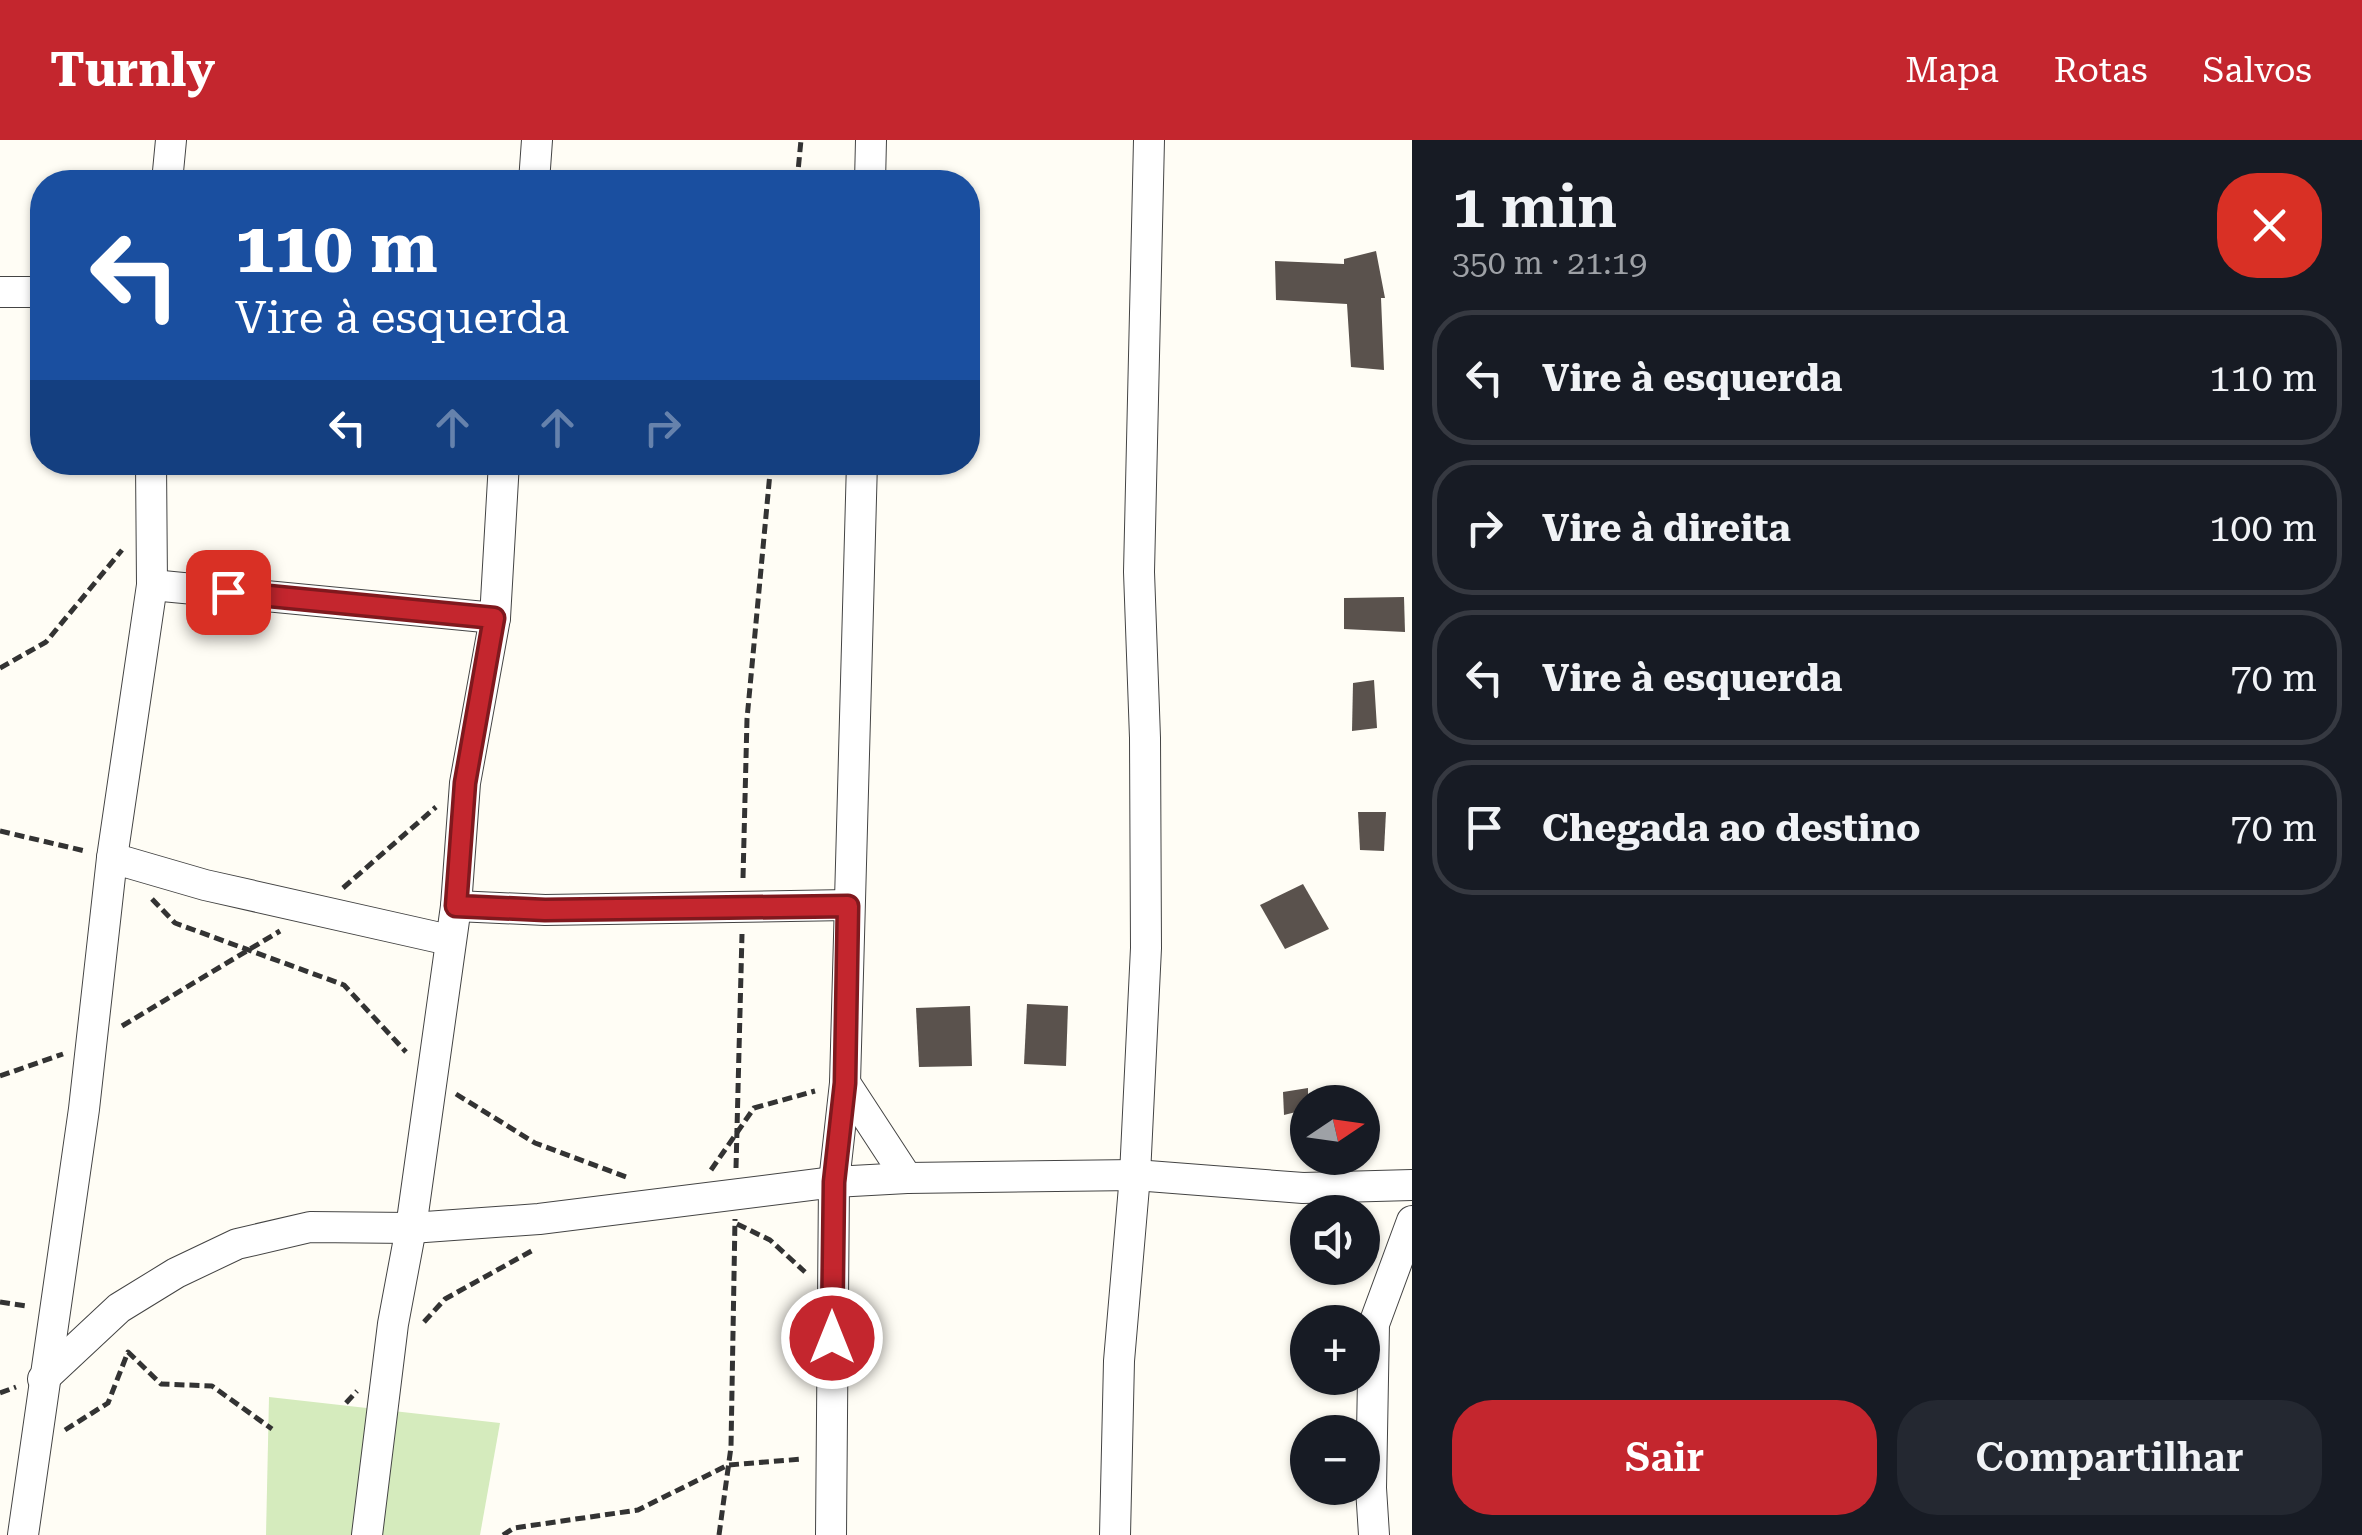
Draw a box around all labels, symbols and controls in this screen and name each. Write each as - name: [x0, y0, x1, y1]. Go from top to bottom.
- text: Turnly: [50, 42, 215, 98]
- text: Mapa: [1905, 50, 1999, 91]
- text: Rotas: [2054, 50, 2148, 91]
- text: Salvos: [2203, 50, 2312, 91]
- text: 1 min: [1452, 171, 1617, 242]
- button: close: [2217, 173, 2322, 278]
- text: 110 m: [235, 207, 438, 289]
- icon: left: [70, 210, 200, 340]
- text: 350 m · 21:19: [1452, 244, 1647, 282]
- text: Vire à esquerda: [235, 291, 569, 344]
- icon: left: [1457, 350, 1512, 405]
- text: Vire à esquerda: [1542, 356, 1842, 400]
- text: 110 m: [2209, 356, 2317, 400]
- icon: left: [320, 400, 375, 455]
- icon: ahead: [425, 400, 480, 455]
- icon: ahead: [530, 400, 585, 455]
- icon: right: [635, 400, 690, 455]
- icon: right: [1457, 500, 1512, 555]
- text: Vire à direita: [1542, 506, 1791, 550]
- text: 100 m: [2209, 506, 2317, 550]
- pin: [186, 550, 271, 635]
- icon: arrive: [201, 565, 256, 620]
- icon: left: [1457, 650, 1512, 705]
- text: Vire à esquerda: [1542, 656, 1842, 700]
- text: 70 m: [2230, 656, 2317, 700]
- icon: arrive: [1457, 800, 1512, 855]
- text: Chegada ao destino: [1542, 806, 1920, 850]
- text: 70 m: [2230, 806, 2317, 850]
- north arrow: [1290, 1085, 1380, 1175]
- map controls: [1290, 1085, 1380, 1505]
- button: sound: [1290, 1195, 1380, 1285]
- position arrow: [780, 1286, 884, 1390]
- button: +: [1290, 1305, 1380, 1395]
- button: Sair: [1452, 1400, 1877, 1515]
- button: Compartilhar: [1897, 1400, 2322, 1515]
- button: −: [1290, 1415, 1380, 1505]

